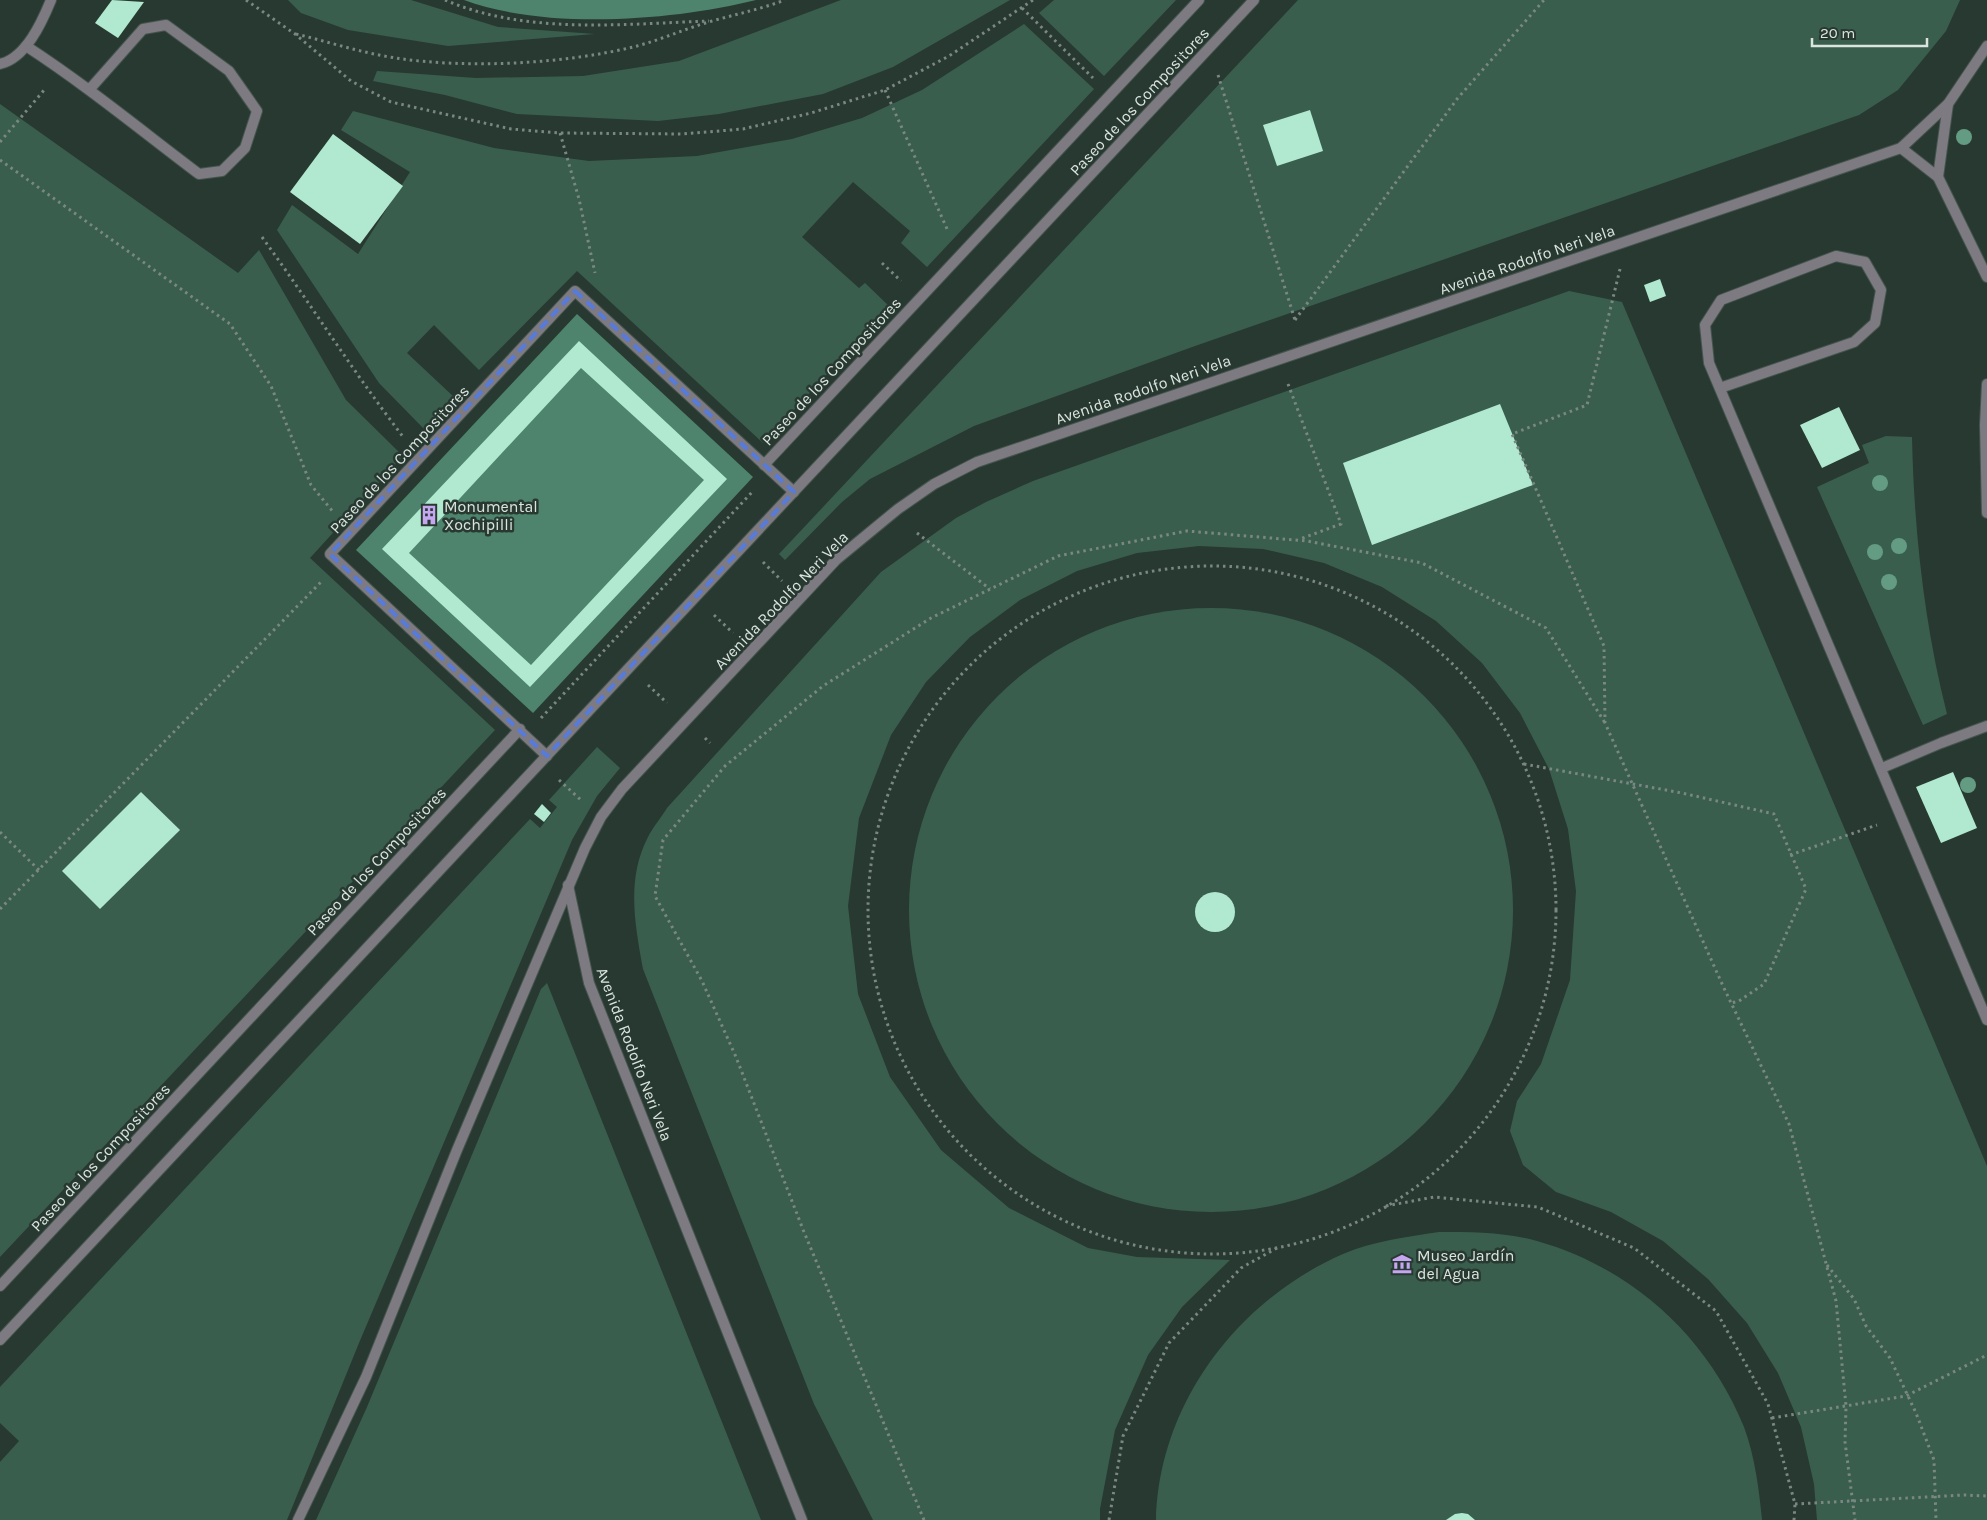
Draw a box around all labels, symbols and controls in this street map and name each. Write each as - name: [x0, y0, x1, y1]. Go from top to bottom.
- scale bar: [1812, 15, 1927, 47]
- street label: Paseo de los Compositores: [1066, 23, 1213, 179]
- text: 20 m: [1820, 24, 1855, 42]
- street label: Avenida Rodolfo Neri Vela: [1437, 220, 1617, 298]
- street label: Paseo de los Compositores: [758, 293, 905, 449]
- street label: Avenida Rodolfo Neri Vela: [1053, 350, 1233, 428]
- street label: Paseo de los Compositores: [326, 381, 473, 537]
- place label: Monumental Xochipilli: [444, 497, 538, 534]
- building icon: Monumental Xochipilli: [418, 504, 440, 526]
- street label: Avenida Rodolfo Neri Vela: [710, 527, 852, 673]
- street label: Paseo de los Compositores: [303, 783, 450, 939]
- street label: Avenida Rodolfo Neri Vela: [593, 965, 676, 1144]
- street label: Paseo de los Compositores: [27, 1079, 174, 1235]
- place label: Museo Jardín del Agua: [1417, 1246, 1514, 1283]
- museum icon: Museo Jardín del Agua: [1391, 1253, 1413, 1275]

